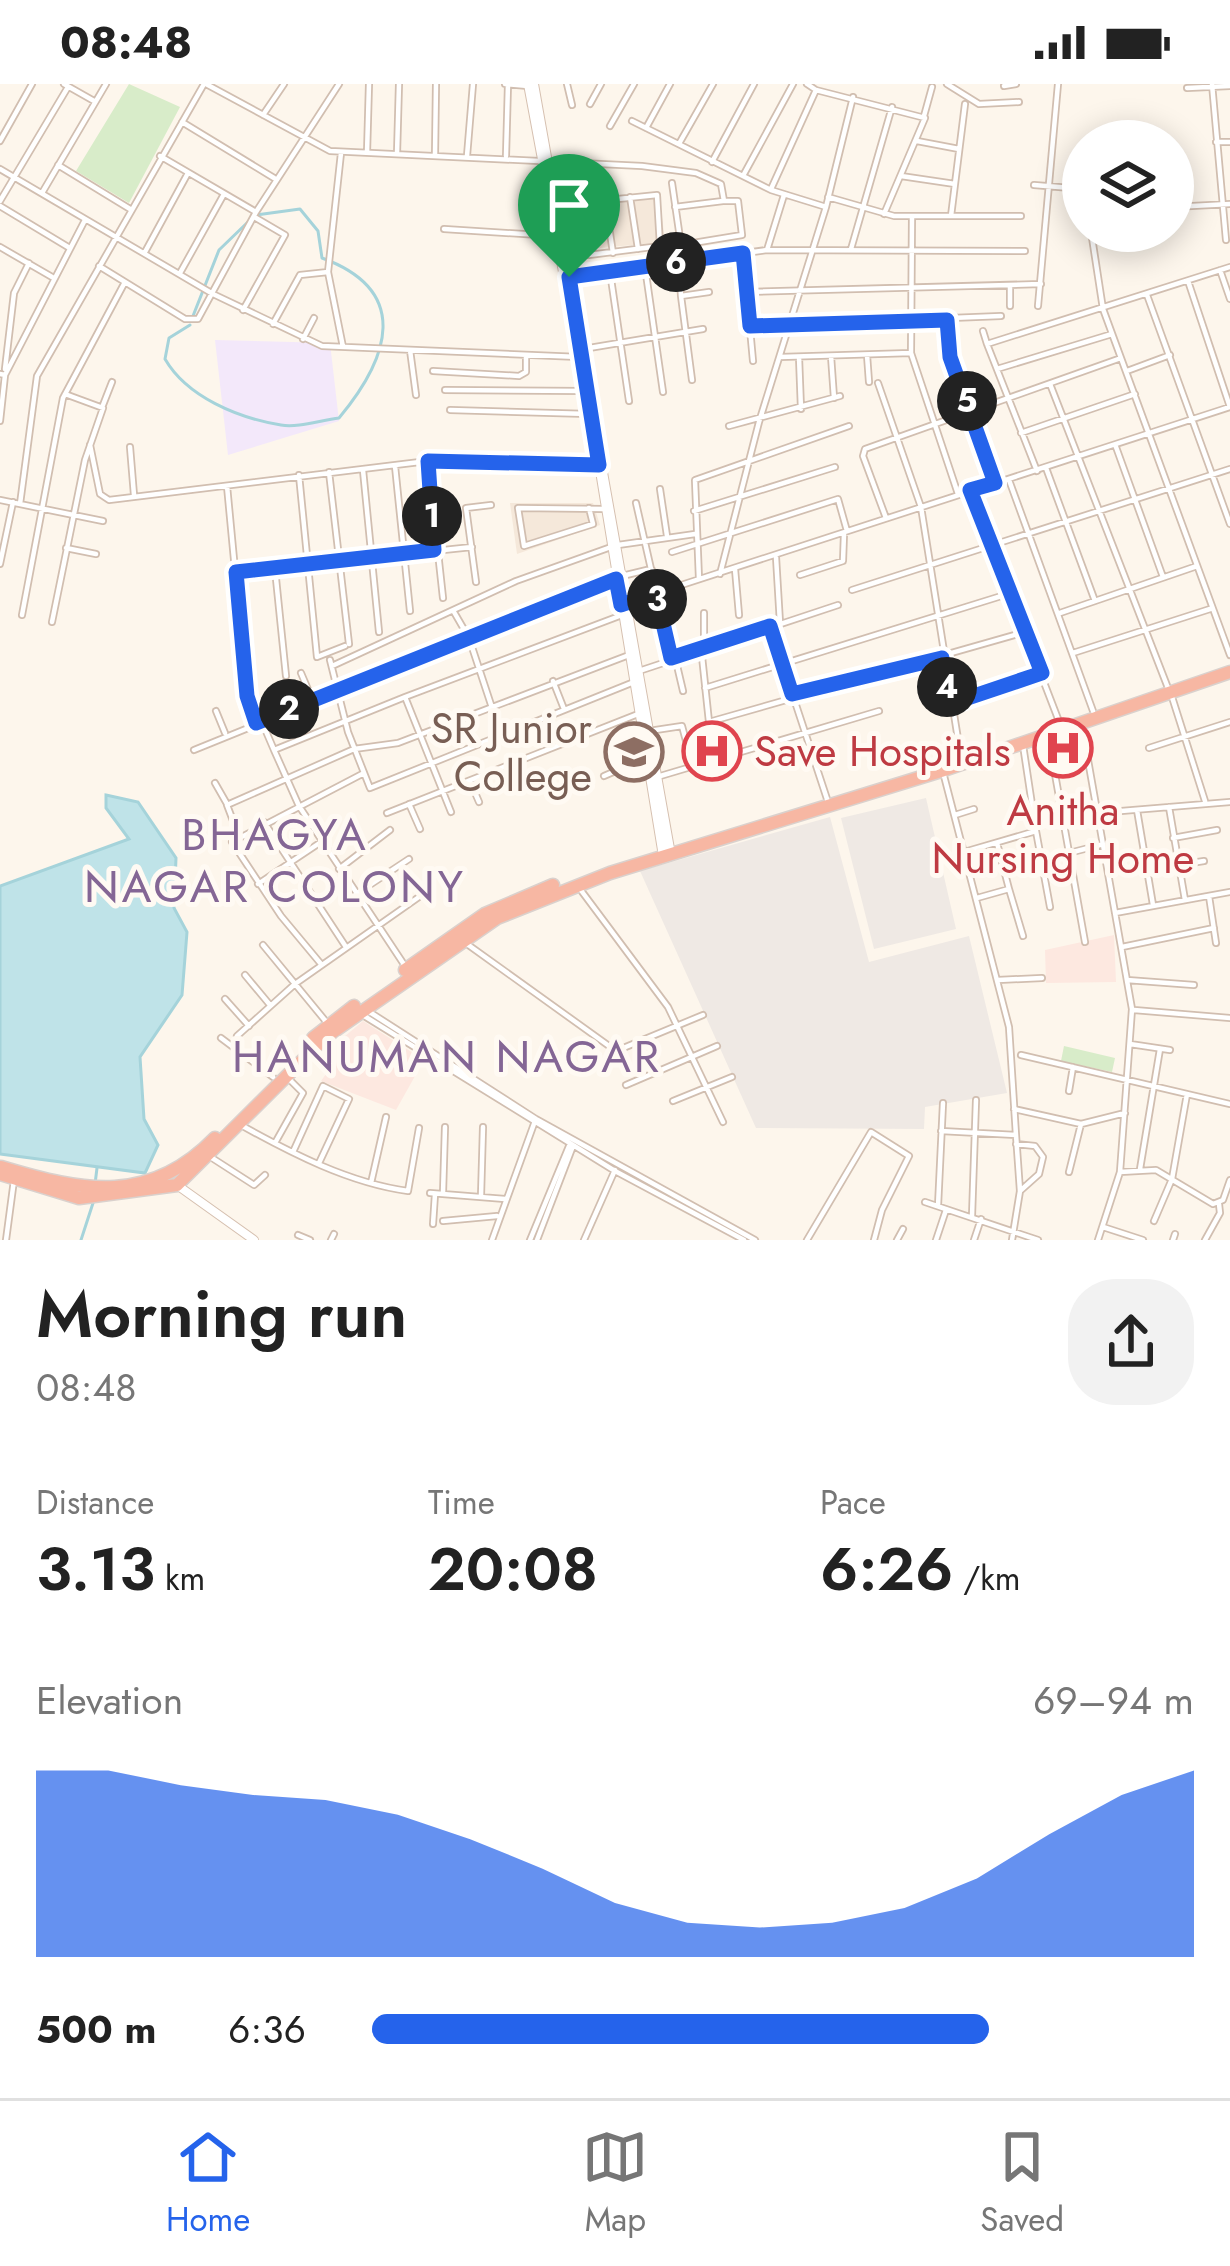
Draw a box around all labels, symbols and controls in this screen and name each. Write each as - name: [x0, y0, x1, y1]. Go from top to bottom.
- text: 08:48: [60, 10, 192, 75]
- map controls: [1062, 120, 1194, 252]
- button: layers: [1062, 120, 1194, 252]
- pin: [518, 154, 620, 277]
- icon: arrive: [536, 172, 602, 238]
- pin: 6: [646, 232, 706, 292]
- text: 6: [665, 238, 687, 285]
- pin: 5: [937, 371, 997, 431]
- text: 5: [956, 377, 978, 424]
- pin: 1: [402, 486, 462, 546]
- text: 1: [424, 492, 440, 539]
- pin: 3: [627, 569, 687, 629]
- text: 3: [647, 575, 667, 622]
- pin: 4: [917, 657, 977, 717]
- text: 4: [935, 663, 959, 710]
- pin: 2: [259, 679, 319, 739]
- text: 2: [278, 685, 300, 732]
- place label: SR Junior College: [430, 698, 593, 807]
- hospital icon: Anitha Nursing Home: [1032, 717, 1094, 779]
- hospital icon: Save Hospitals: [681, 720, 743, 782]
- school or university icon: SR Junior College: [603, 721, 665, 783]
- place label: Save Hospitals: [754, 721, 1011, 782]
- place label: Anitha Nursing Home: [932, 780, 1194, 889]
- district label: BHAGYA NAGAR COLONY: [84, 802, 466, 919]
- district label: HANUMAN NAGAR: [232, 1024, 662, 1089]
- text: Morning run: [36, 1266, 407, 1362]
- button: share: [1068, 1279, 1194, 1405]
- text: 08:48: [36, 1359, 136, 1416]
- text: Distance: [36, 1479, 154, 1526]
- text: Time: [428, 1479, 495, 1526]
- text: Pace: [820, 1479, 886, 1526]
- text: 3.13: [36, 1526, 155, 1613]
- text: 20:08: [428, 1526, 598, 1613]
- text: 6:26: [820, 1526, 953, 1613]
- text: km: [155, 1555, 205, 1602]
- text: /km: [953, 1555, 1021, 1602]
- text: Elevation: [36, 1672, 183, 1729]
- text: 69–94 m: [1033, 1672, 1194, 1729]
- text: 500 m: [36, 2001, 156, 2058]
- text: 6:36: [228, 2001, 306, 2058]
- tab: Home: [166, 2124, 250, 2243]
- tab: Map: [582, 2124, 648, 2243]
- tab: Saved: [980, 2124, 1064, 2243]

